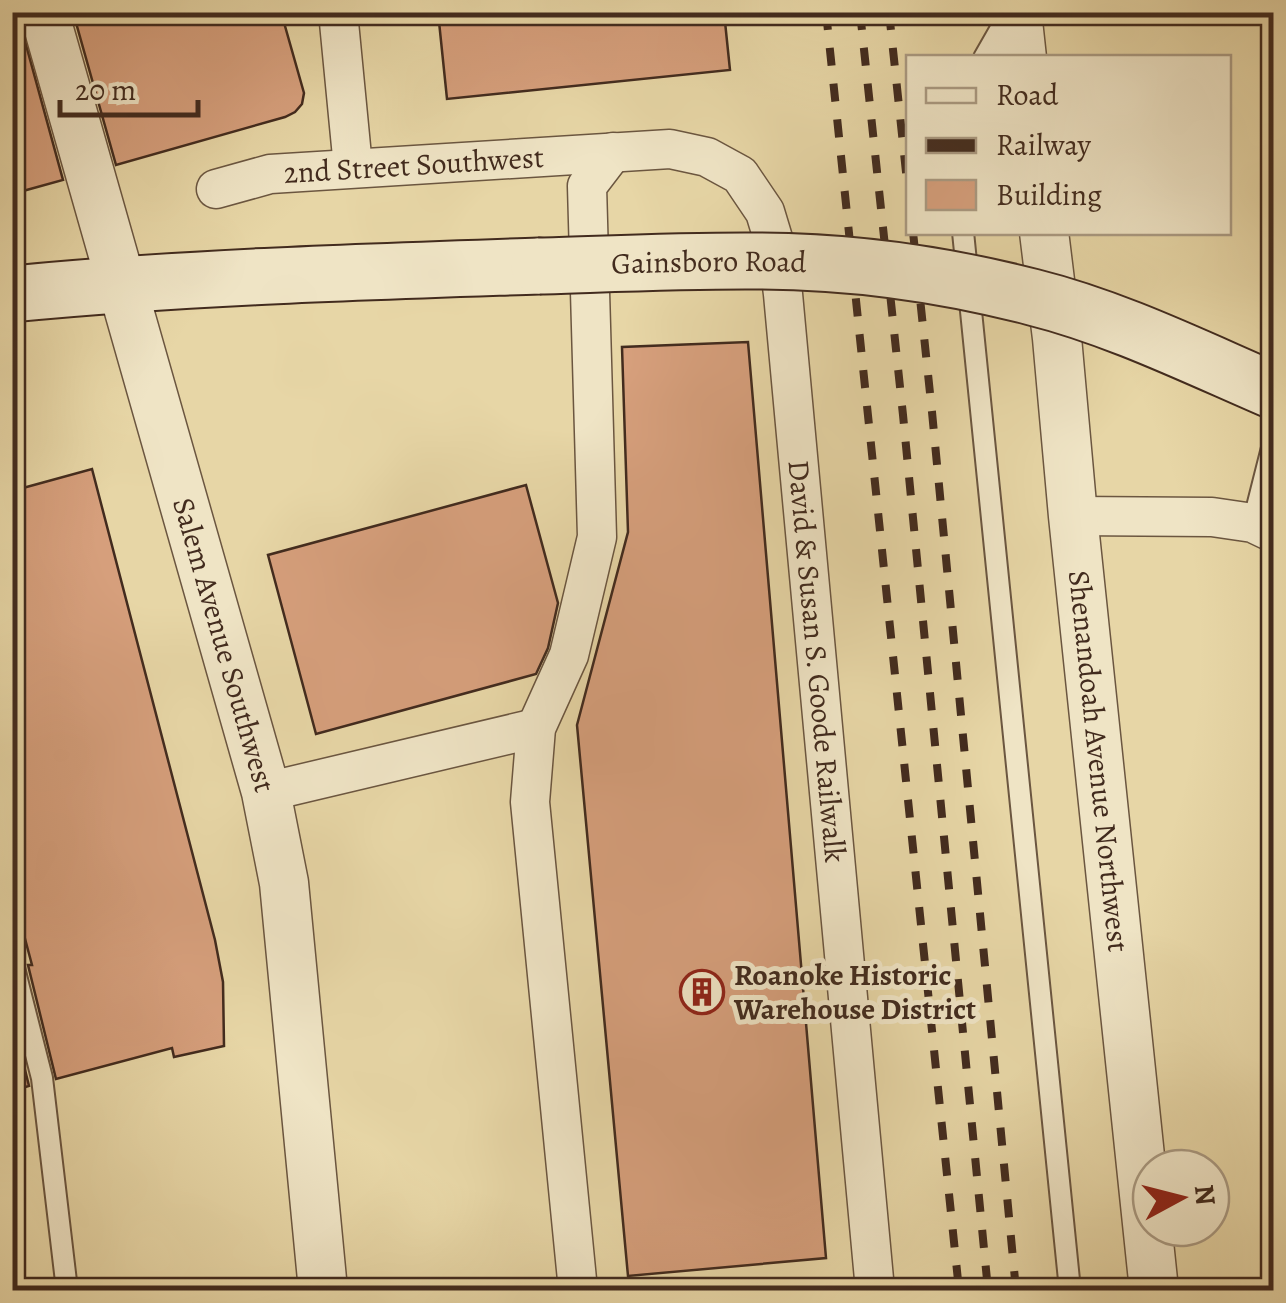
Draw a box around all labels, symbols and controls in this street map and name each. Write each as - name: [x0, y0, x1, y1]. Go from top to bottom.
- scale bar: [60, 55, 198, 117]
- legend: [906, 55, 1231, 235]
- text: 20 m: [75, 70, 136, 110]
- text: Road: [996, 75, 1059, 115]
- text: Railway: [996, 125, 1092, 165]
- street label: 2nd Street Southwest: [282, 137, 545, 193]
- text: Building: [996, 175, 1102, 215]
- street label: Gainsboro Road: [611, 241, 808, 284]
- street label: David & Susan S. Goode Railwalk: [778, 458, 855, 864]
- street label: Salem Avenue Southwest: [163, 493, 285, 797]
- street label: Shenandoah Avenue Northwest: [1059, 568, 1139, 954]
- place label: Roanoke Historic Warehouse District: [733, 955, 976, 1029]
- building icon: Roanoke Historic Warehouse District: [679, 969, 725, 1015]
- north arrow: [1131, 1148, 1231, 1248]
- text: N: [1185, 1183, 1225, 1208]

